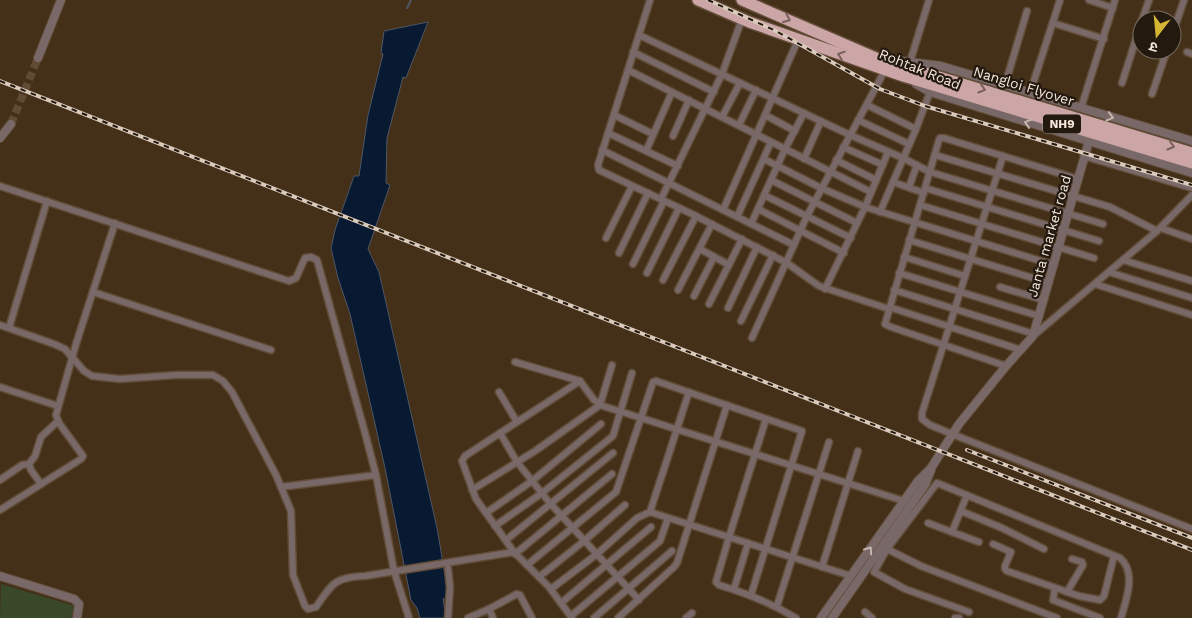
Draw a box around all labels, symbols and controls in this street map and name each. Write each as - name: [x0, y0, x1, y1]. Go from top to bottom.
- north arrow: [1132, 10, 1182, 60]
- one-way arrow: [782, 14, 790, 24]
- text: उ: [1147, 38, 1160, 56]
- street label: Rohtak Road: [877, 45, 963, 93]
- one-way arrow: [837, 51, 845, 61]
- street label: Nangloi Flyover: [972, 63, 1077, 109]
- one-way arrow: [977, 84, 985, 94]
- one-way arrow: [1105, 111, 1113, 121]
- road number: NH9: [1043, 115, 1081, 134]
- one-way arrow: [1025, 118, 1033, 128]
- one-way arrow: [1166, 141, 1174, 151]
- street label: Janta market road: [1024, 173, 1074, 299]
- one-way arrow: [863, 546, 872, 555]

